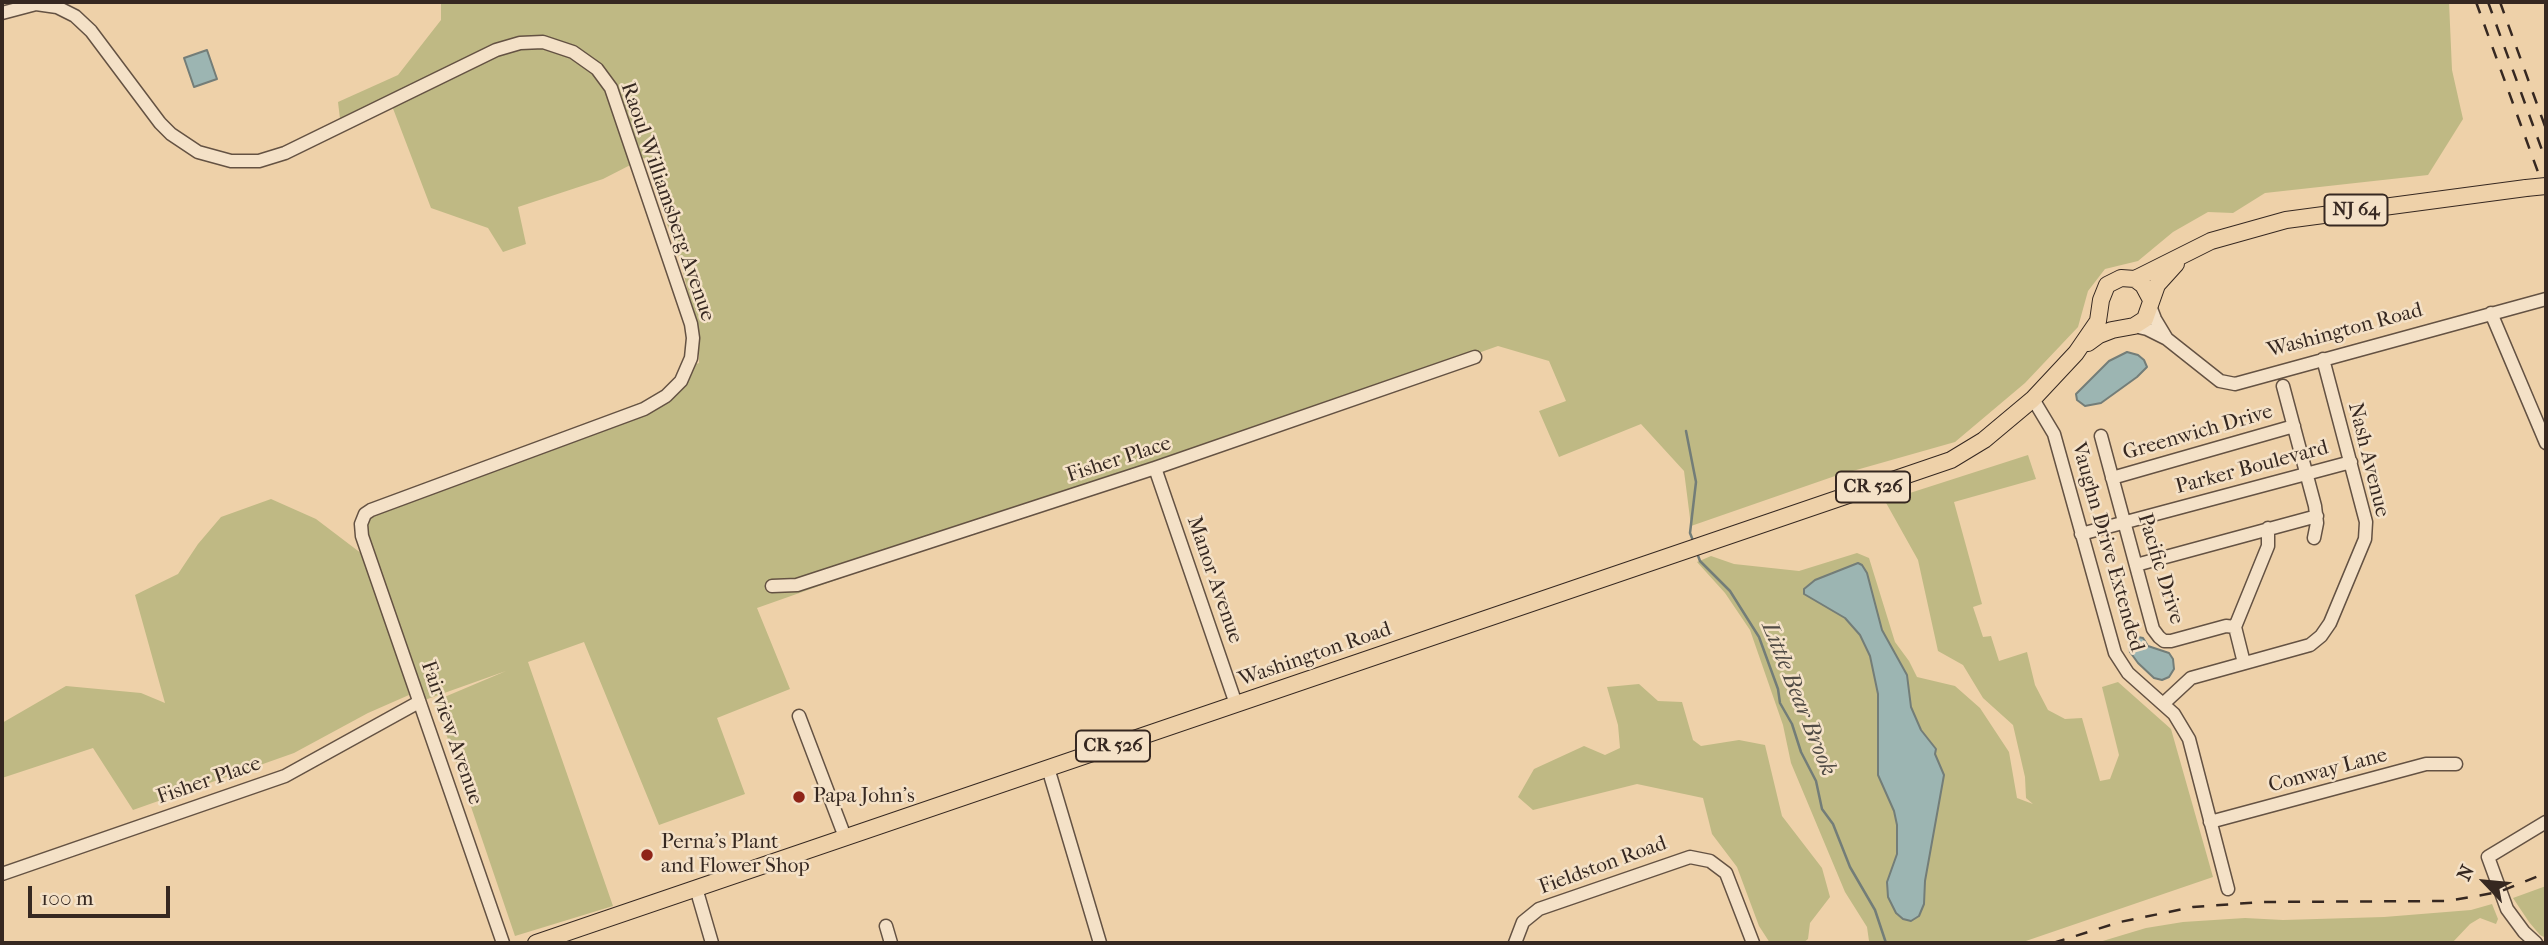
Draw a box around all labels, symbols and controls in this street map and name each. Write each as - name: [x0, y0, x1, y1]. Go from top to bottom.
- street label: Raoul Williamsberg Avenue: [614, 79, 720, 325]
- road number: NJ 64: [2324, 194, 2388, 226]
- street label: Washington Road: [2265, 298, 2425, 364]
- street label: Greenwich Drive: [2120, 400, 2276, 466]
- street label: Nash Avenue: [2342, 400, 2394, 520]
- street label: Fisher Place: [1064, 431, 1174, 489]
- street label: Parker Boulevard: [2173, 435, 2331, 501]
- street label: Vaughn Drive Extended: [2065, 440, 2149, 654]
- road number: CR 526: [1836, 472, 1910, 502]
- street label: Pacific Drive: [2131, 511, 2189, 627]
- street label: Manor Avenue: [1180, 513, 1248, 647]
- street label: Washington Road: [1235, 617, 1395, 693]
- water label: Little Bear Brook: [1755, 618, 1841, 780]
- street label: Fairview Avenue: [415, 658, 487, 808]
- road number: CR 526: [1076, 730, 1150, 762]
- street label: Conway Lane: [2266, 743, 2390, 799]
- street label: Fisher Place: [154, 751, 264, 811]
- place label: Papa John's: [813, 784, 915, 810]
- marker: Papa John's: [791, 789, 807, 805]
- place label: Perna's Plant and Flower Shop: [661, 830, 810, 880]
- street label: Fieldston Road: [1536, 831, 1670, 901]
- marker: Perna's Plant and Flower Shop: [639, 847, 655, 863]
- north arrow: [2450, 847, 2520, 917]
- text: N: [2453, 861, 2479, 884]
- scale bar: [32, 872, 173, 916]
- text: 100 m: [41, 886, 94, 910]

